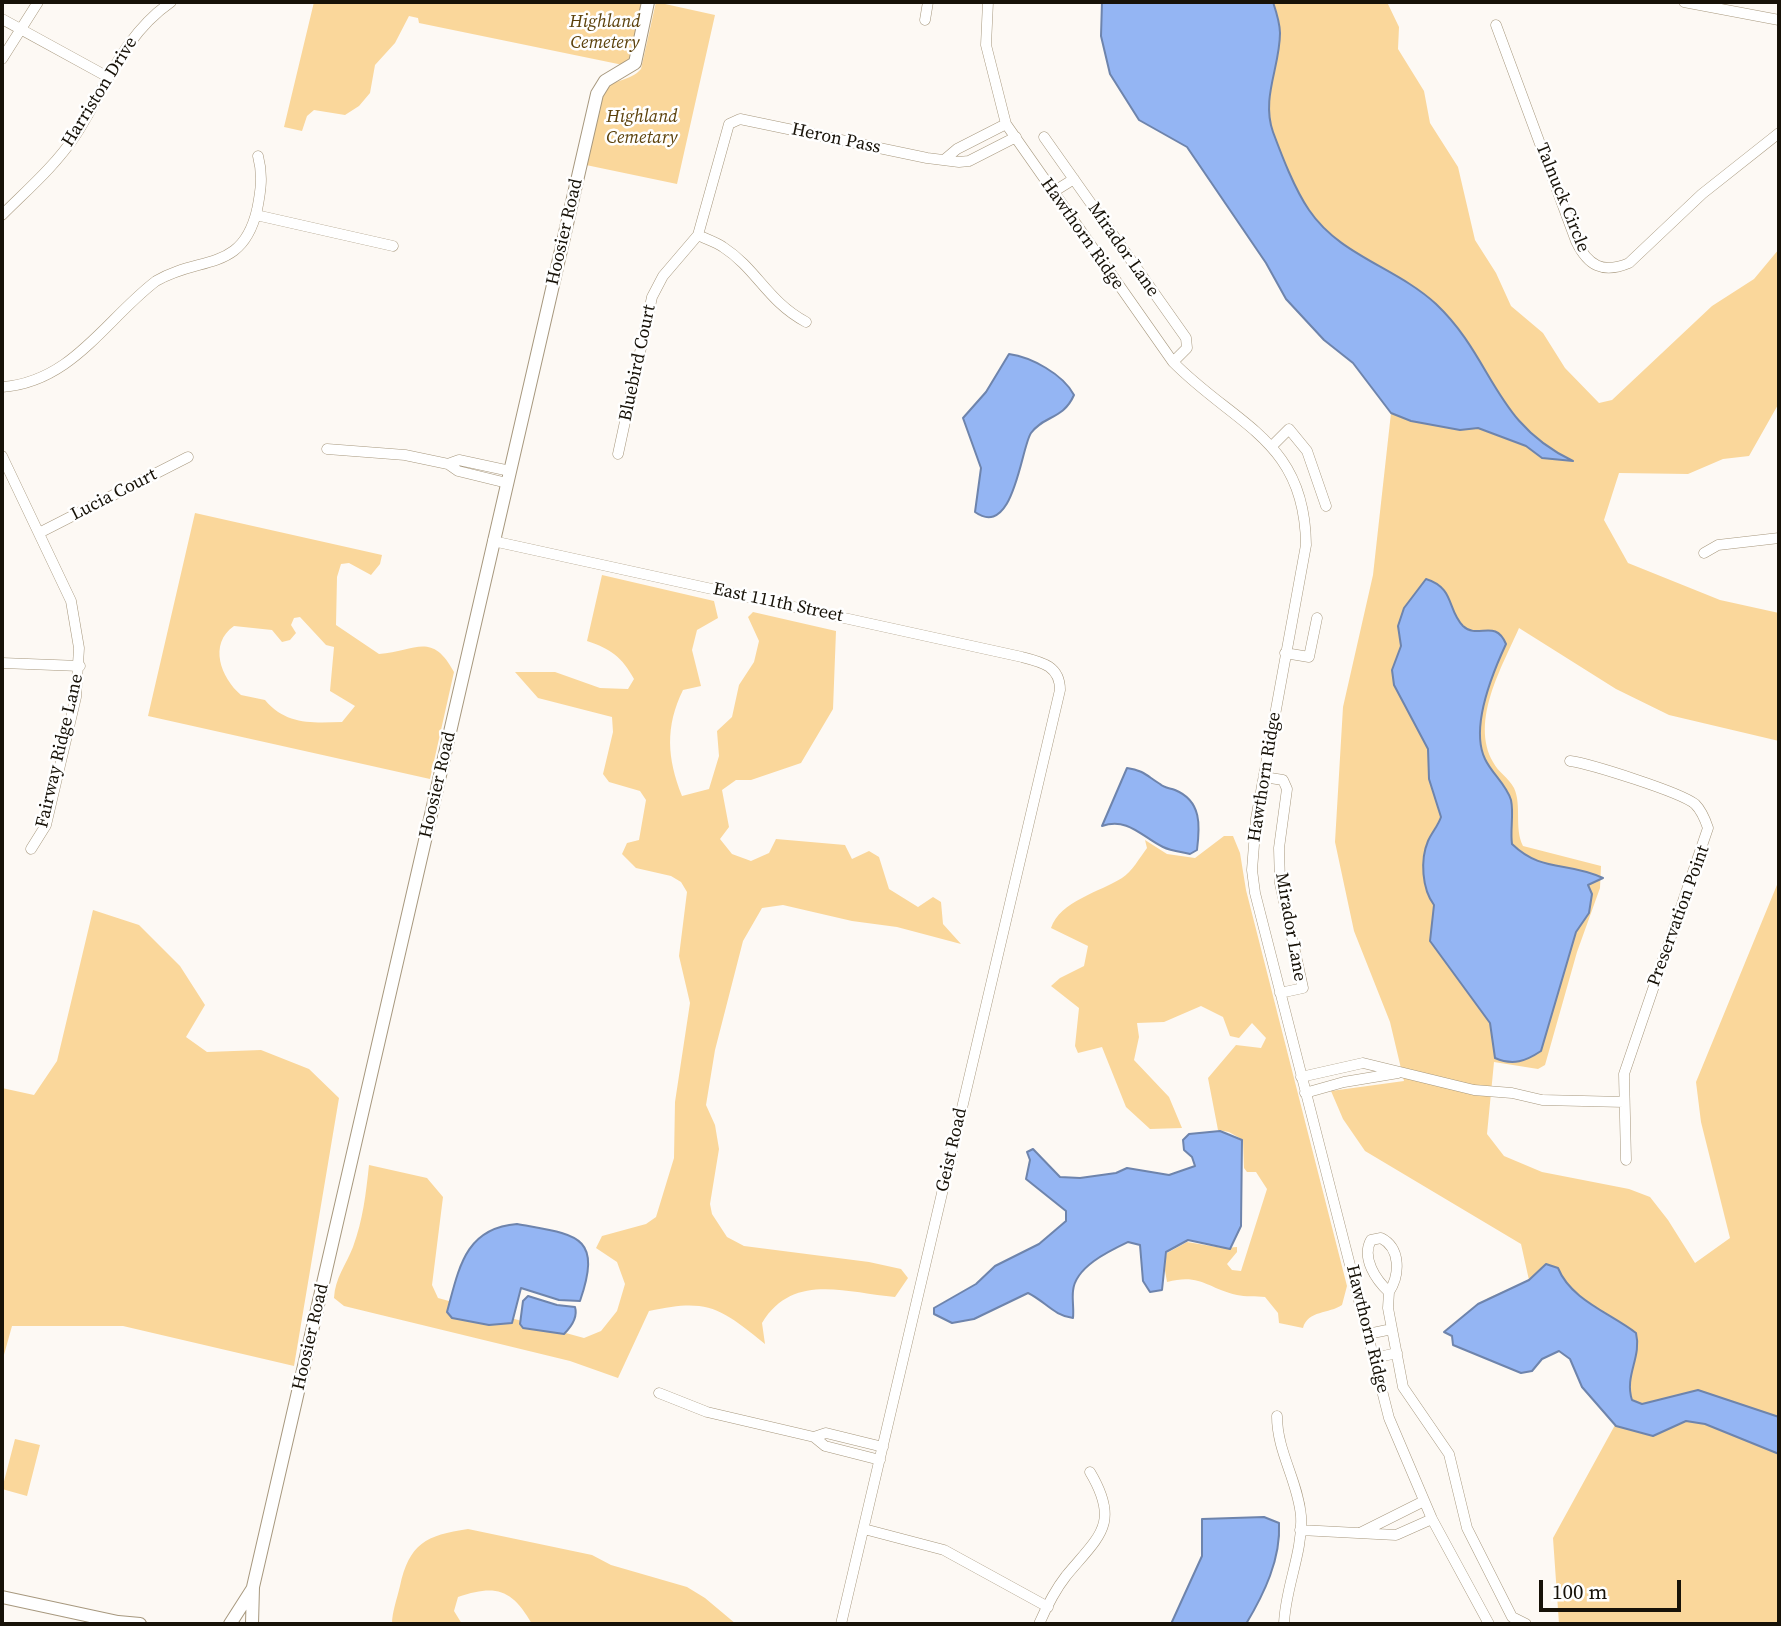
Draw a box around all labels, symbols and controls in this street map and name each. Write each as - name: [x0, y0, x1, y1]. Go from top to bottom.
- park label: Highland Cemetery: [569, 11, 641, 54]
- street label: Harriston Drive: [58, 33, 142, 151]
- park label: Highland Cemetary: [606, 106, 678, 148]
- street label: Heron Pass: [789, 119, 883, 159]
- street label: Talnuck Circle: [1530, 140, 1594, 256]
- street label: Hawthorn Ridge: [1036, 174, 1128, 294]
- street label: Hoosier Road: [542, 177, 588, 287]
- street label: Mirador Lane: [1083, 199, 1163, 301]
- street label: Bluebird Court: [615, 303, 661, 423]
- street label: Lucia Court: [67, 464, 161, 526]
- street label: East 111th Street: [711, 579, 845, 627]
- street label: Fairway Ridge Lane: [32, 672, 88, 830]
- street label: Hawthorn Ridge: [1244, 710, 1286, 844]
- street label: Hoosier Road: [415, 730, 461, 840]
- street label: Preservation Point: [1644, 843, 1714, 989]
- street label: Mirador Lane: [1270, 871, 1310, 983]
- street label: Geist Road: [932, 1106, 972, 1194]
- street label: Hawthorn Ridge: [1341, 1263, 1393, 1395]
- street label: Hoosier Road: [288, 1282, 334, 1392]
- scale bar: [1543, 1566, 1685, 1610]
- text: 100 m: [1552, 1577, 1607, 1606]

